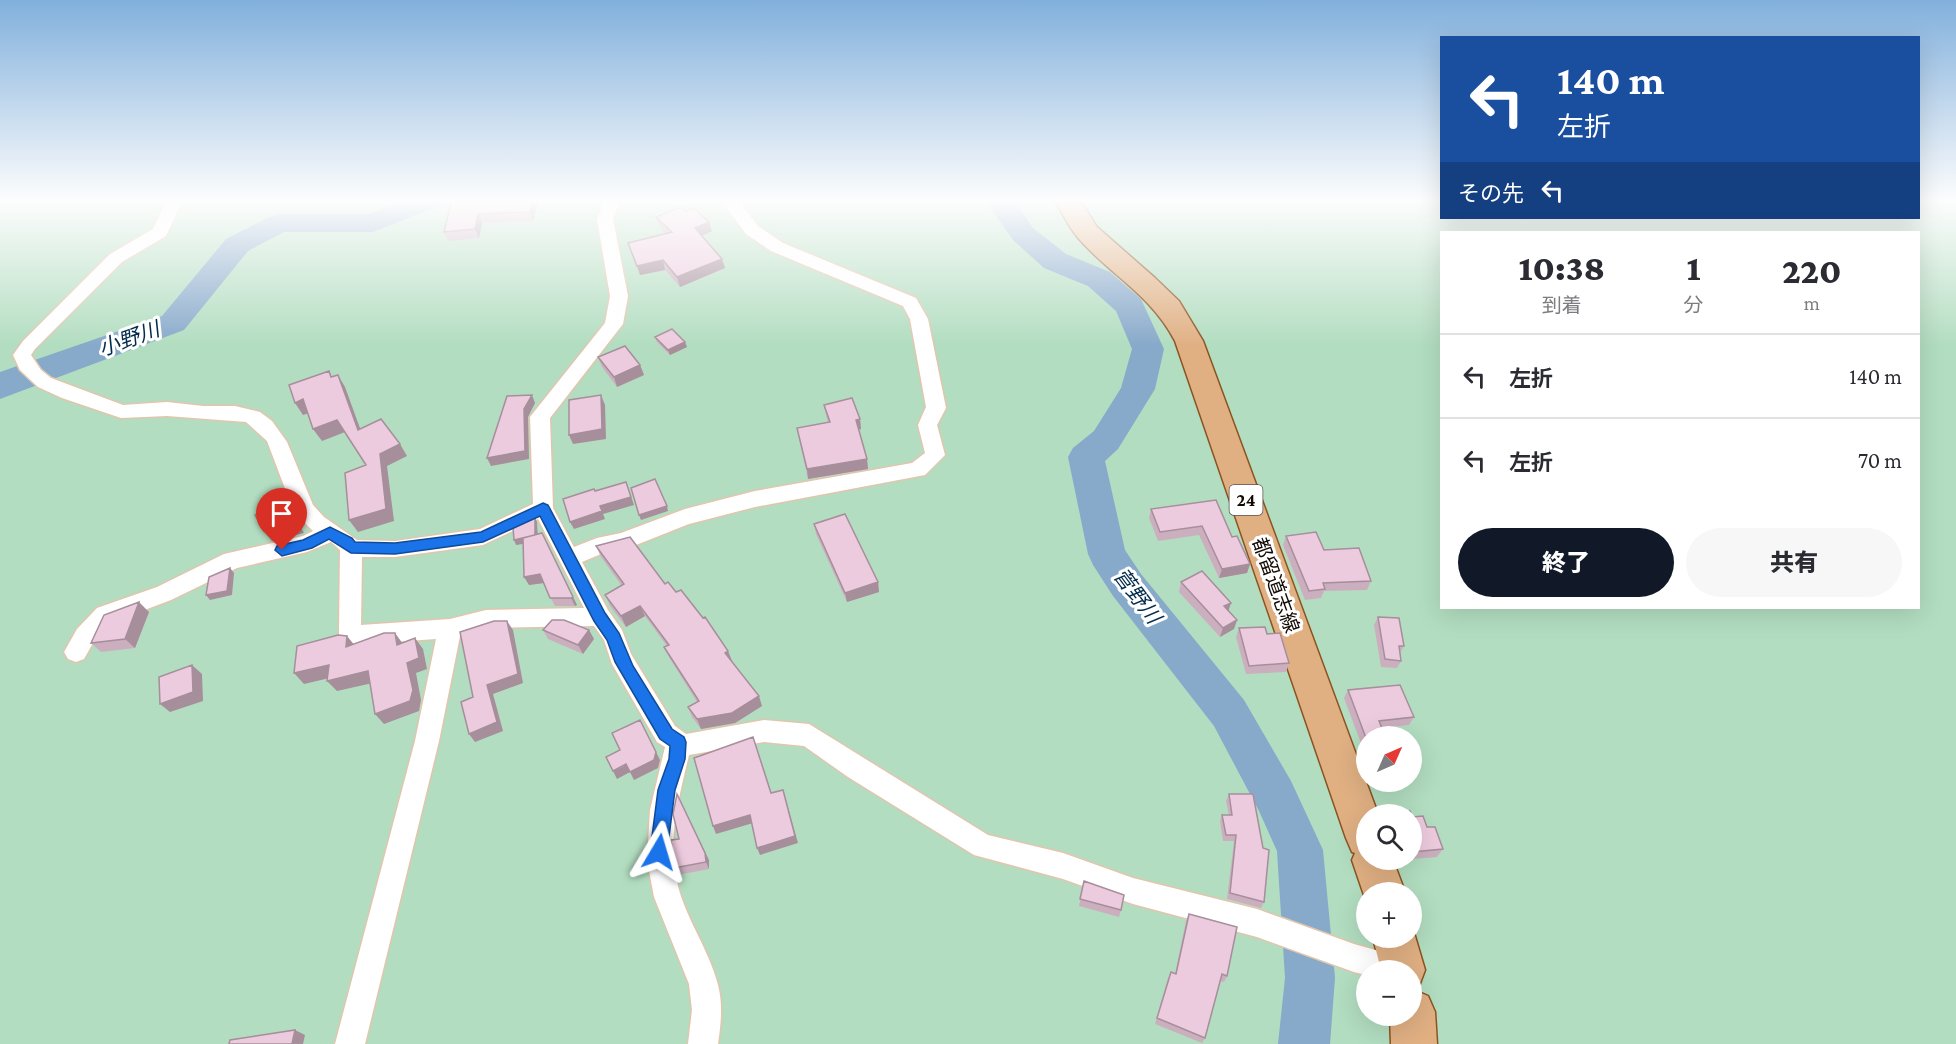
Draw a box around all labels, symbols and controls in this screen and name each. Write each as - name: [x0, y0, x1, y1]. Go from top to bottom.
- text: 140 m: [1557, 56, 1665, 103]
- icon: left: [1458, 60, 1536, 138]
- text: 左折: [1557, 112, 1611, 142]
- icon: left: [1536, 174, 1569, 207]
- text: その先: [1458, 181, 1524, 206]
- text: 10:38: [1518, 248, 1605, 288]
- text: 1: [1686, 248, 1701, 288]
- text: 220: [1782, 251, 1842, 291]
- text: m: [1804, 292, 1820, 314]
- text: 到着: [1542, 294, 1582, 316]
- text: 分: [1684, 294, 1704, 316]
- water label: 小野川: [95, 316, 165, 361]
- icon: left: [1458, 360, 1491, 393]
- text: 140 m: [1849, 364, 1902, 389]
- text: 左折: [1509, 366, 1553, 391]
- icon: left: [1458, 444, 1491, 477]
- text: 70 m: [1858, 448, 1902, 473]
- text: 左折: [1509, 450, 1553, 475]
- road number: 24: [1230, 485, 1262, 515]
- pin: [256, 488, 307, 550]
- icon: arrive: [265, 497, 298, 530]
- button: 終了: [1458, 528, 1674, 597]
- button: 共有: [1686, 528, 1902, 597]
- street label: 都留道志線: [1249, 534, 1303, 636]
- water label: 菅野川: [1108, 564, 1167, 630]
- north arrow: [1356, 726, 1422, 792]
- map controls: [1356, 726, 1422, 1026]
- button: search: [1356, 804, 1422, 870]
- position arrow: [627, 820, 691, 884]
- button: +: [1356, 882, 1422, 948]
- button: −: [1356, 960, 1422, 1026]

